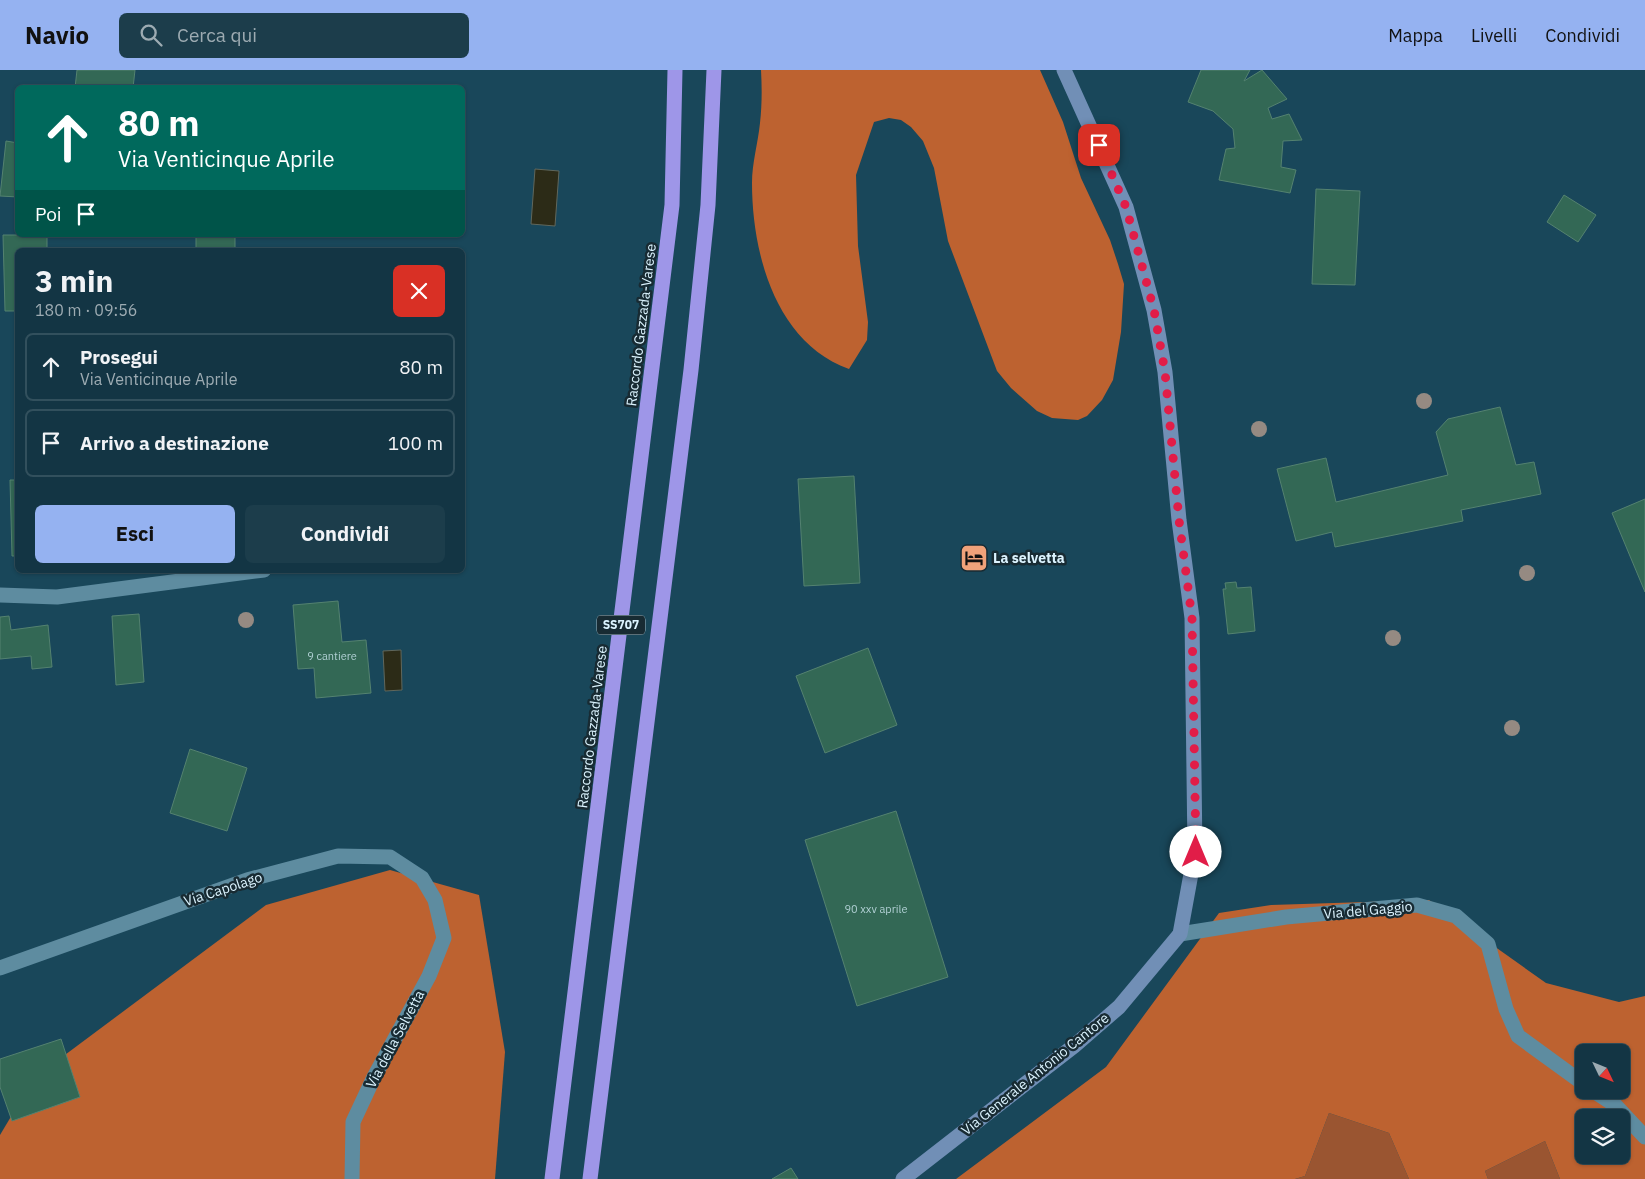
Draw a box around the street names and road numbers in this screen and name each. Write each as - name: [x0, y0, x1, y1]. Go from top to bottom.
- street label: Raccordo Gazzada-Varese: [622, 242, 660, 407]
- road number: SS707: [597, 616, 645, 634]
- street label: Raccordo Gazzada-Varese: [573, 644, 611, 809]
- street label: Via Capolago: [182, 868, 265, 910]
- street label: Via del Gaggio: [1323, 897, 1413, 923]
- street label: Via della Selvetta: [362, 987, 429, 1091]
- street label: Via Generale Antonio Cantore: [957, 1009, 1113, 1139]

